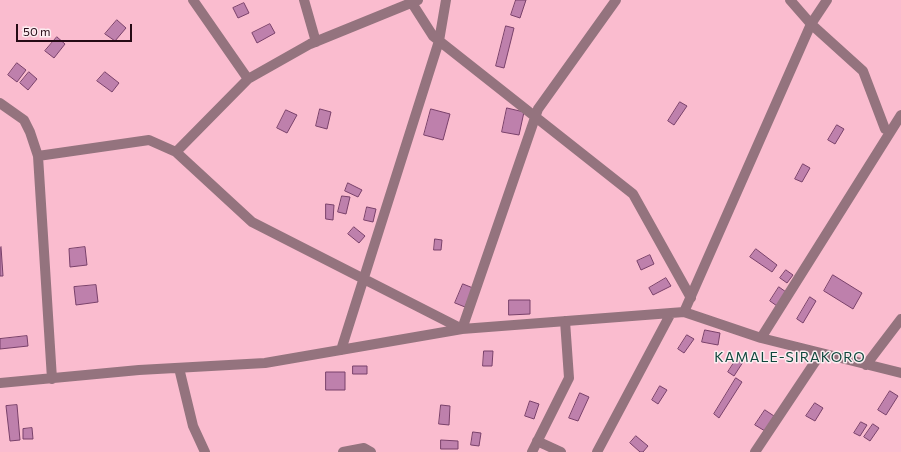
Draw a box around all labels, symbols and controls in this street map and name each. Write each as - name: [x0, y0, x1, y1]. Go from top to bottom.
- scale bar: [18, 16, 134, 42]
- text: 50 m: [23, 24, 51, 38]
- district label: KAMALE-SIRAKORO: [714, 349, 866, 365]

